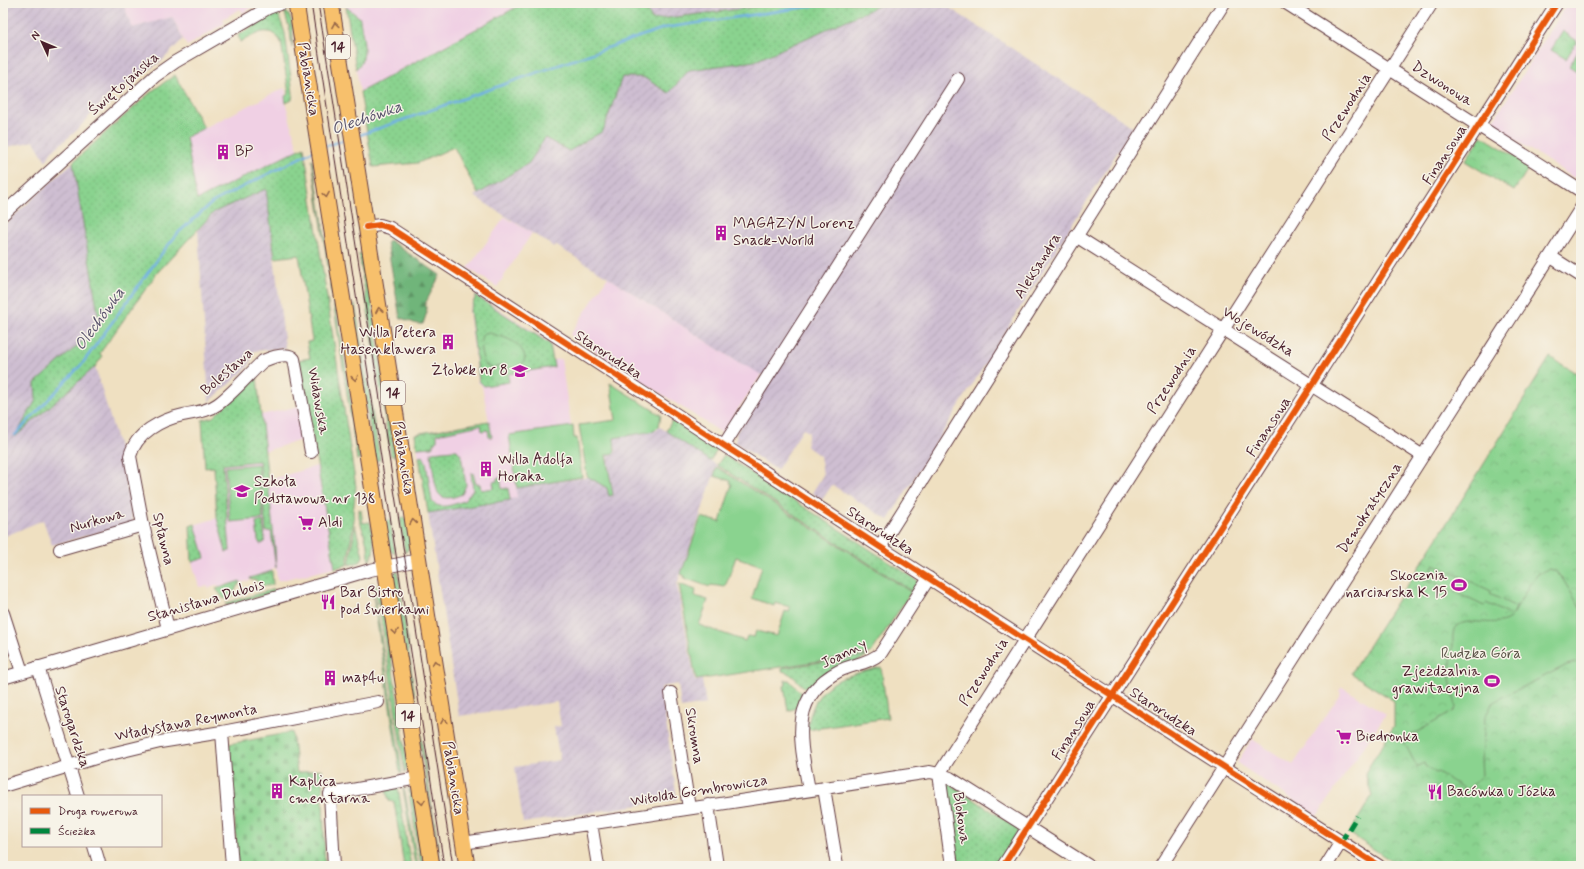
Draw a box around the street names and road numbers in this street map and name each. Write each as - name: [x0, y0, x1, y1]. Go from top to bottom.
- road number: 14: [326, 35, 350, 59]
- street label: Pabianicka: [292, 41, 324, 117]
- street label: Świętojańska: [84, 47, 164, 120]
- street label: Dzwonowa: [1408, 57, 1477, 112]
- street label: Przewodnia: [1317, 69, 1377, 145]
- street label: Finansowa: [1418, 121, 1472, 189]
- street label: Aleksandra: [1010, 229, 1066, 303]
- street label: Wojewódzka: [1218, 302, 1298, 362]
- street label: Starorudzka: [570, 326, 646, 384]
- street label: Przewodnia: [1142, 342, 1202, 418]
- street label: Bolesława: [197, 344, 257, 400]
- street label: Widawska: [302, 366, 334, 437]
- road number: 14: [381, 381, 405, 405]
- street label: Finansowa: [1242, 393, 1296, 461]
- street label: Pabianicka: [387, 420, 419, 496]
- street label: Demokratyczna: [1333, 458, 1407, 558]
- street label: Starorudzka: [842, 502, 918, 560]
- street label: Nurkowa: [67, 503, 128, 538]
- street label: Spławna: [147, 511, 179, 567]
- street label: Stanisława Dubois: [145, 575, 267, 627]
- street label: Joanny: [818, 634, 870, 674]
- street label: Przewodnia: [954, 634, 1014, 710]
- street label: Starorudzka: [1125, 683, 1201, 741]
- street label: Starogardzka: [49, 684, 95, 771]
- street label: Finansowa: [1047, 696, 1101, 764]
- street label: Władysława Reymonta: [113, 699, 259, 747]
- road number: 14: [396, 704, 420, 728]
- street label: Skromna: [680, 706, 708, 766]
- street label: Pabianicka: [437, 740, 469, 816]
- street label: Witolda Gombrowicza: [629, 770, 769, 812]
- street label: Blokowa: [947, 791, 975, 846]

